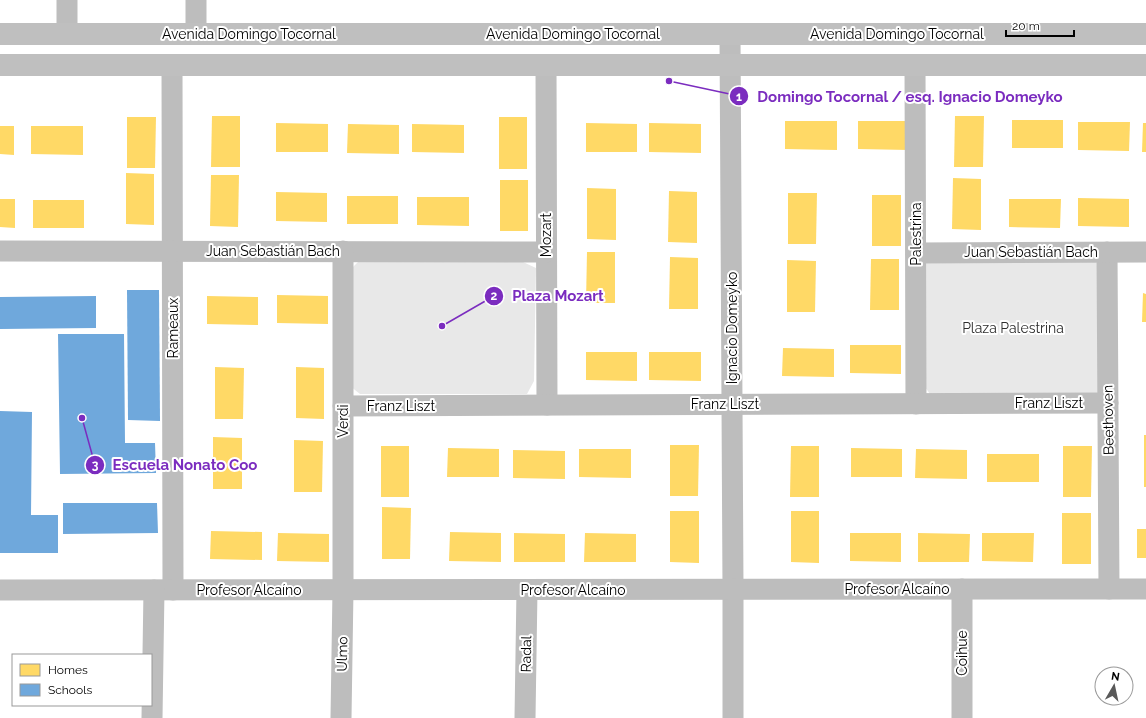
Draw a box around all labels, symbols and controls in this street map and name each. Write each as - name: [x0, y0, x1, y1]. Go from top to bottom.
- scale bar: [1006, 12, 1074, 38]
- text: 20 m: [1012, 19, 1040, 33]
- street label: Avenida Domingo Tocornal: [162, 26, 336, 42]
- street label: Avenida Domingo Tocornal: [486, 26, 660, 42]
- street label: Avenida Domingo Tocornal: [810, 26, 984, 42]
- callout: Domingo Tocornal / esq. Ignacio Domeyko: [729, 83, 1071, 110]
- text: Domingo Tocornal / esq. Ignacio Domeyko: [757, 88, 1063, 106]
- text: 1: [736, 90, 742, 104]
- street label: Palestrina: [908, 202, 924, 266]
- street label: Mozart: [538, 212, 554, 257]
- street label: Juan Sebastián Bach: [206, 243, 340, 259]
- street label: Juan Sebastián Bach: [964, 244, 1098, 260]
- street label: Ignacio Domeyko: [724, 272, 740, 384]
- callout: Plaza Mozart: [484, 283, 611, 310]
- text: Plaza Mozart: [512, 287, 604, 305]
- text: 2: [491, 289, 498, 303]
- street label: Rameaux: [165, 298, 181, 358]
- park label: Plaza Palestrina: [962, 320, 1064, 336]
- street label: Beethoven: [1099, 385, 1117, 455]
- street label: Franz Liszt: [1015, 395, 1084, 411]
- street label: Franz Liszt: [691, 396, 760, 412]
- street label: Franz Liszt: [367, 398, 436, 414]
- street label: Verdi: [335, 404, 351, 438]
- callout: Escuela Nonato Coo: [85, 452, 265, 479]
- text: Escuela Nonato Coo: [113, 456, 257, 474]
- text: 3: [92, 458, 99, 472]
- street label: Profesor Alcaíno: [844, 581, 950, 597]
- street label: Profesor Alcaíno: [196, 582, 302, 598]
- street label: Profesor Alcaíno: [520, 582, 626, 598]
- street label: Coihue: [954, 630, 970, 676]
- street label: Radal: [518, 635, 534, 673]
- street label: Ulmo: [334, 636, 350, 672]
- legend: [12, 654, 152, 706]
- text: Homes: [48, 663, 88, 677]
- north arrow: [1094, 666, 1134, 706]
- text: N: [1110, 670, 1121, 684]
- text: Schools: [48, 683, 92, 697]

